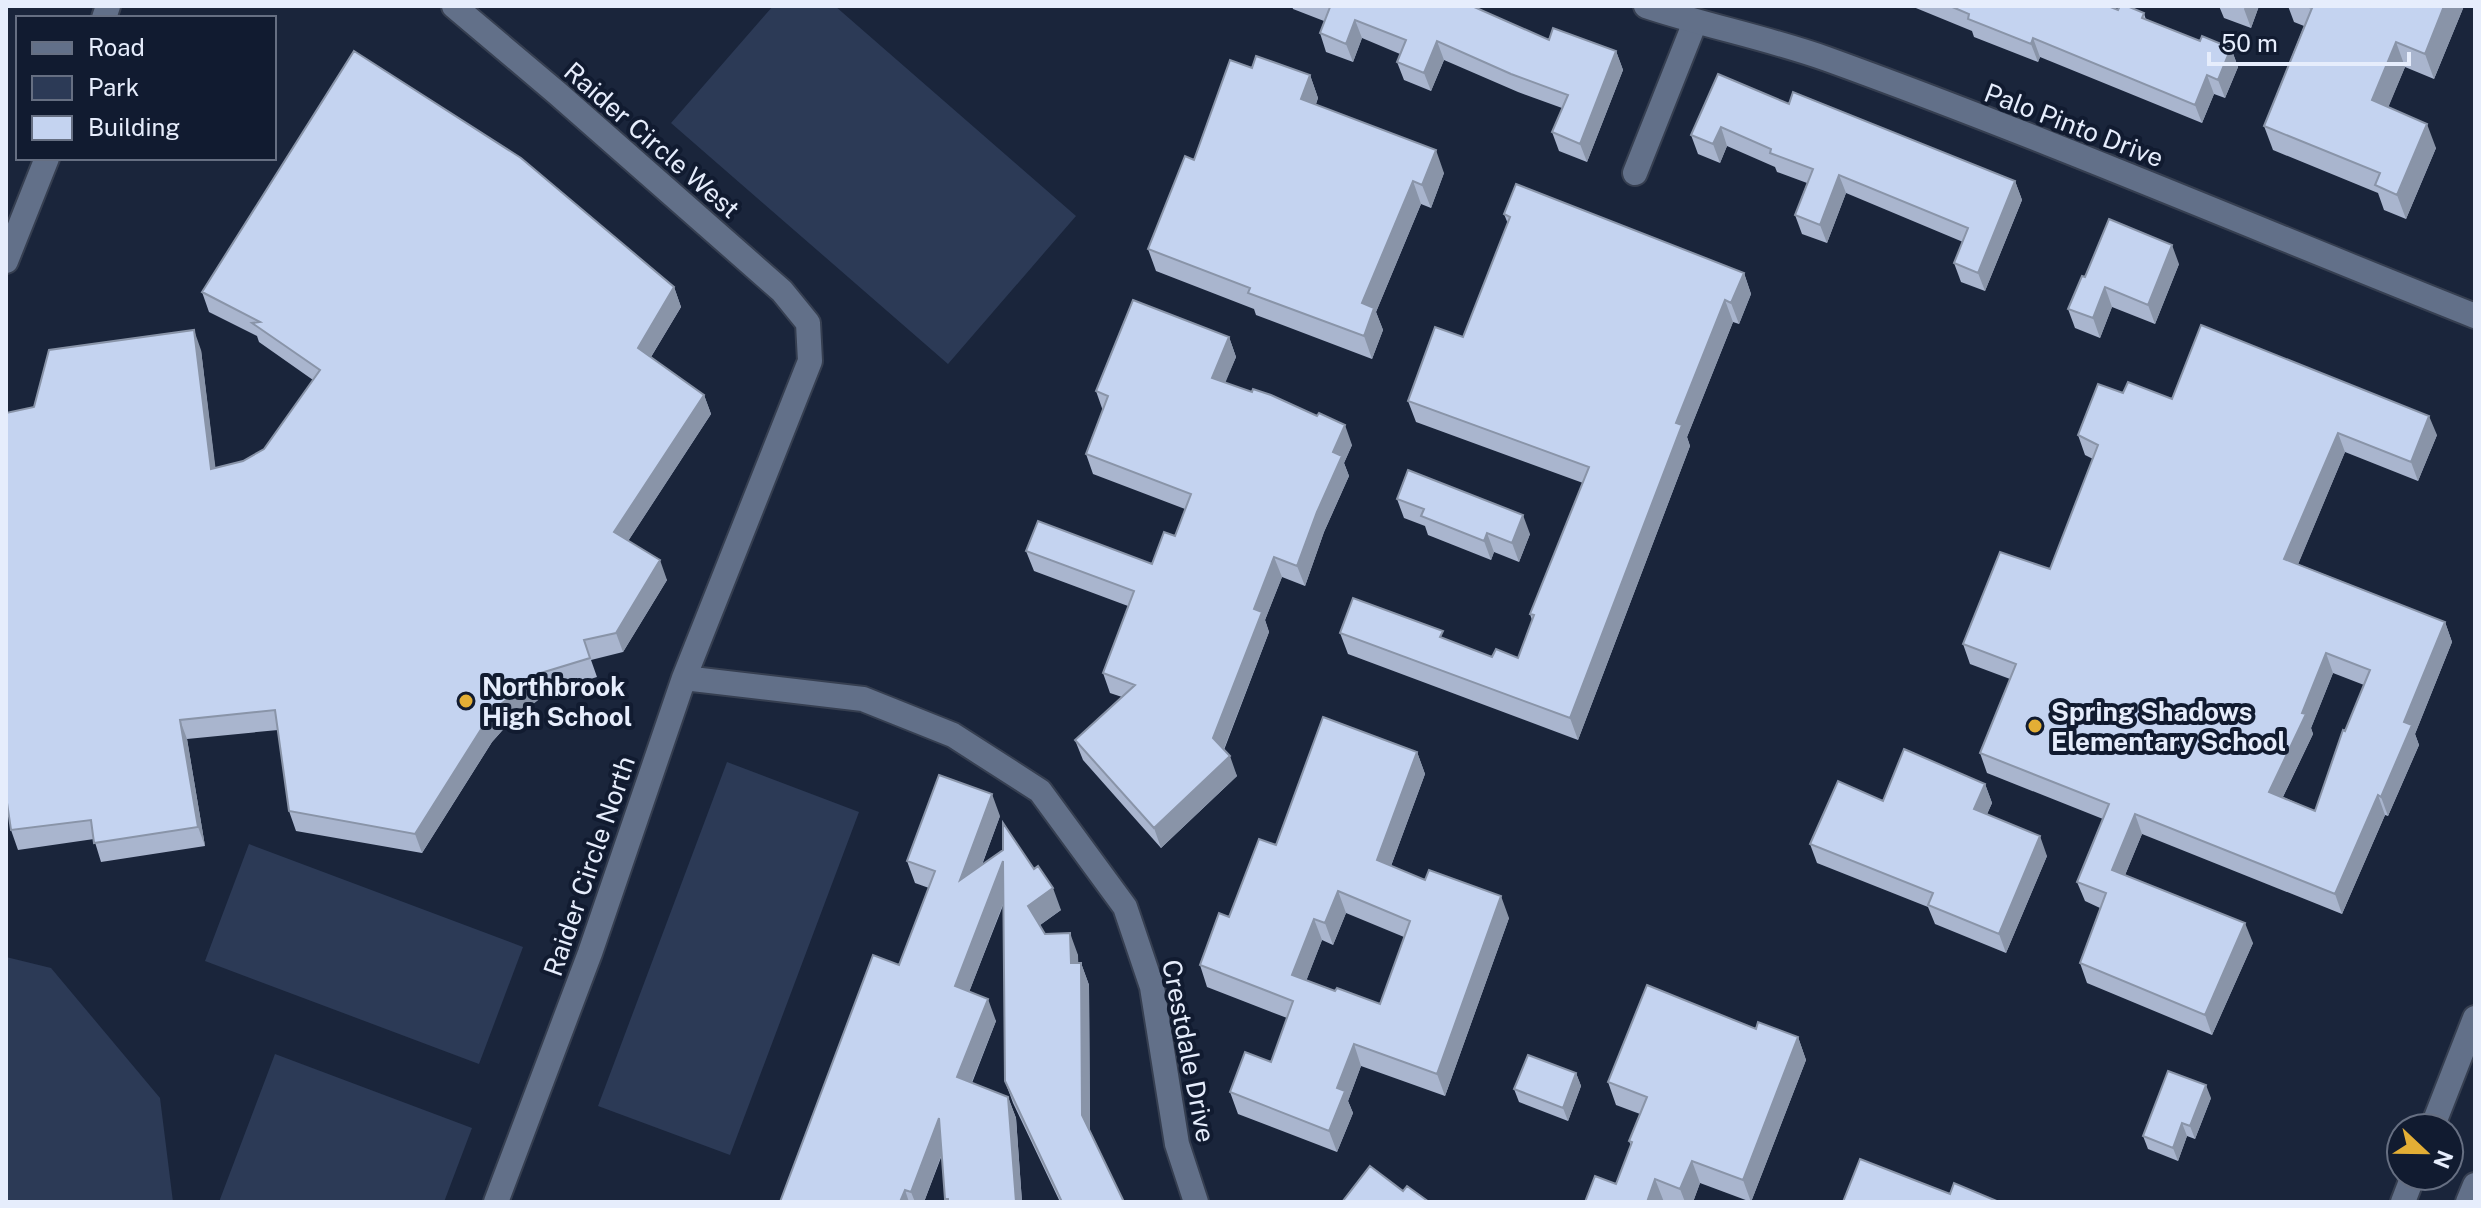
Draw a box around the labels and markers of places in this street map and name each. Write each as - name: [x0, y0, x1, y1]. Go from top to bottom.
- place label: Northbrook High School: [482, 671, 632, 732]
- marker: Northbrook High School: [457, 692, 475, 710]
- place label: Spring Shadows Elementary School: [2051, 696, 2286, 757]
- marker: Spring Shadows Elementary School: [2026, 717, 2044, 735]

